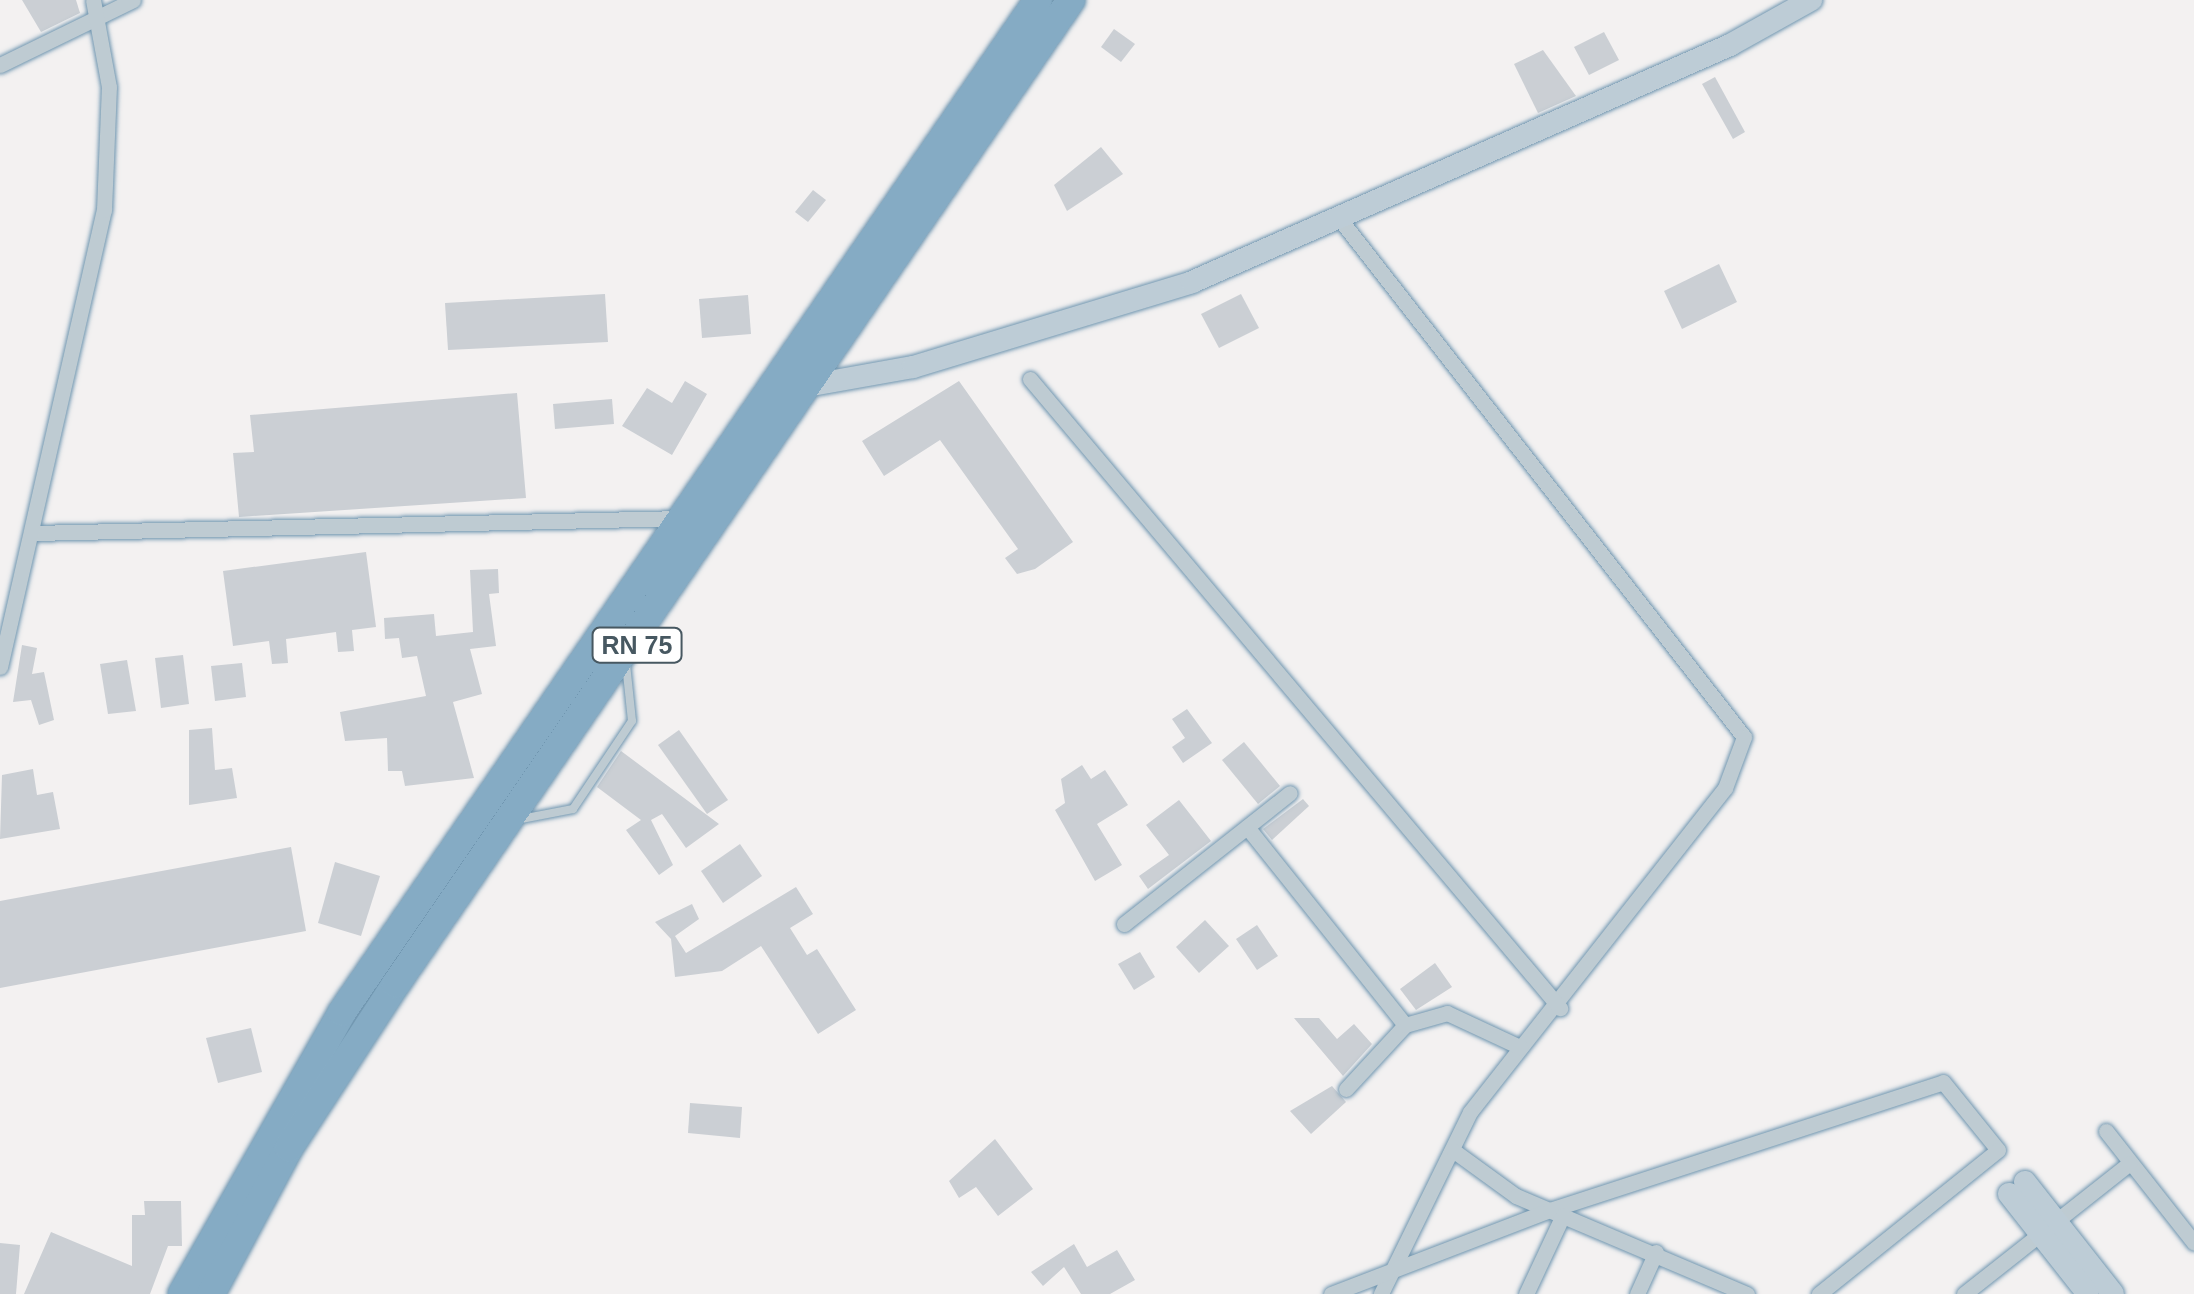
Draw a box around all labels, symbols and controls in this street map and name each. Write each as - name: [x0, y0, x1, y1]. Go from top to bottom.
- road number: RN 75: [590, 625, 684, 665]

